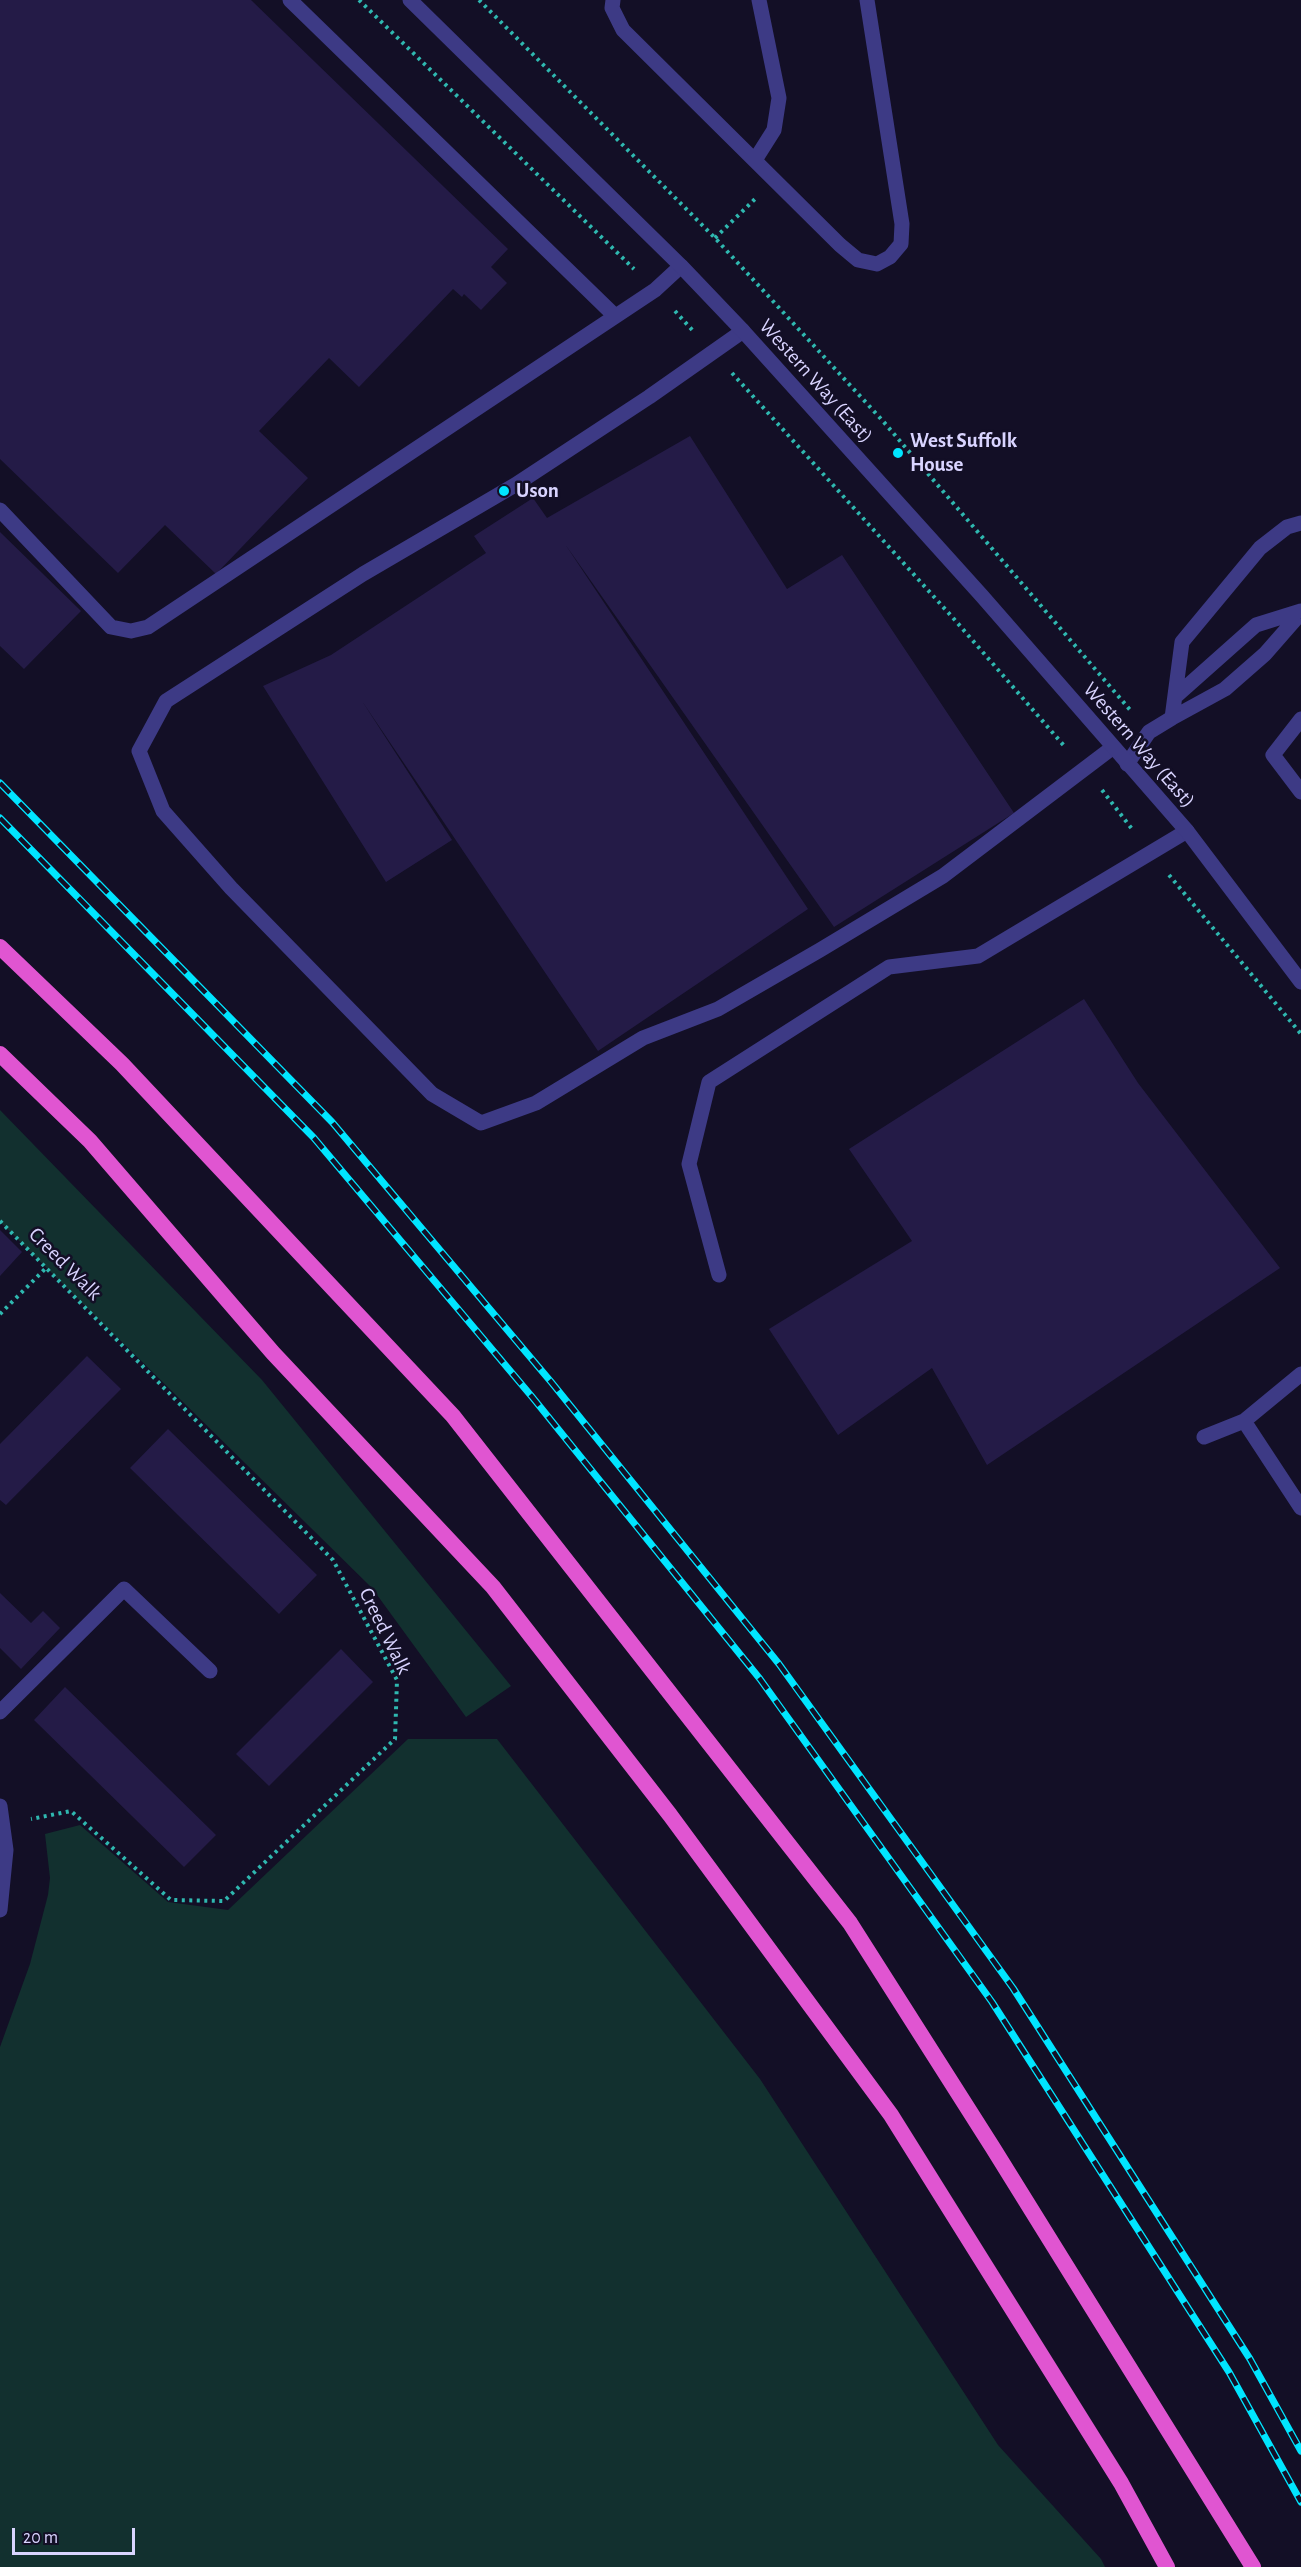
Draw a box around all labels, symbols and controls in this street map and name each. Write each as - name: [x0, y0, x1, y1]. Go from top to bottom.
- street label: Western Way (East): [754, 314, 878, 448]
- place label: West Suffolk House: [910, 428, 1017, 478]
- marker: West Suffolk House: [891, 446, 905, 460]
- place label: Uson: [516, 478, 559, 504]
- marker: Uson: [497, 484, 511, 498]
- street label: Western Way (East): [1078, 677, 1200, 813]
- street label: Creed Walk: [23, 1222, 107, 1306]
- street label: Creed Walk: [353, 1584, 417, 1678]
- scale bar: [15, 2516, 138, 2554]
- text: 20 m: [23, 2529, 58, 2547]

